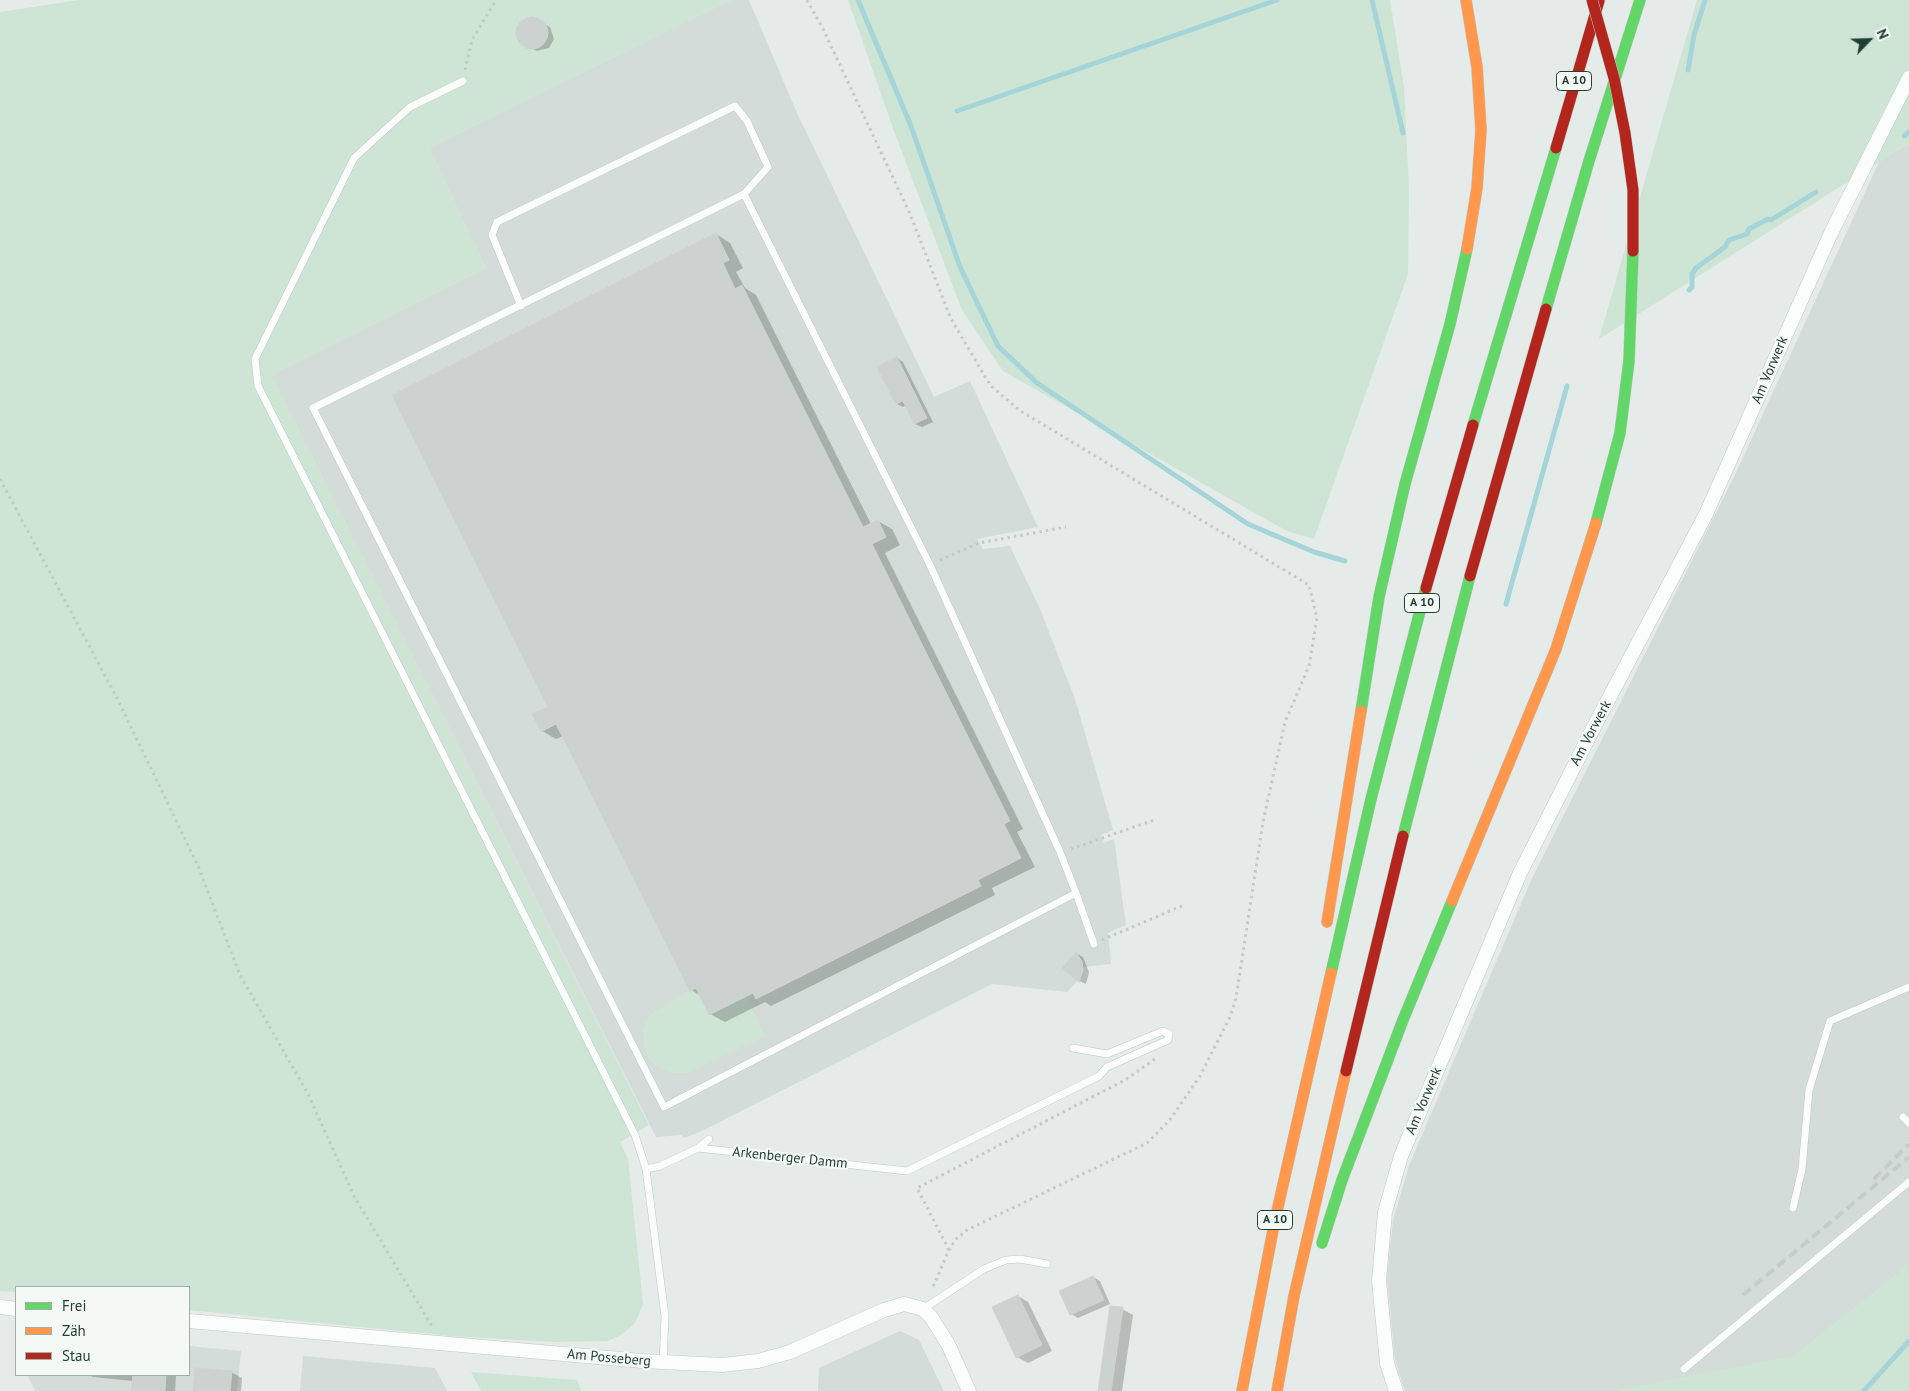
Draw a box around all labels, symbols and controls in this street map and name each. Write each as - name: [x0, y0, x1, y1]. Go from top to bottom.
- north arrow: [1844, 15, 1894, 65]
- text: N: [1873, 26, 1893, 42]
- road number: A 10: [1556, 72, 1592, 90]
- street label: Am Vorwerk: [1748, 334, 1792, 406]
- road number: A 10: [1404, 594, 1440, 612]
- street label: Am Vorwerk: [1567, 698, 1615, 768]
- street label: Am Vorwerk: [1402, 1065, 1446, 1137]
- street label: Arkenberger Damm: [732, 1144, 848, 1172]
- road number: A 10: [1258, 1210, 1292, 1230]
- legend: [15, 1286, 190, 1376]
- text: Frei: [62, 1296, 87, 1315]
- text: Zäh: [62, 1321, 86, 1340]
- text: Stau: [62, 1346, 91, 1365]
- street label: Am Posseberg: [566, 1346, 652, 1370]

